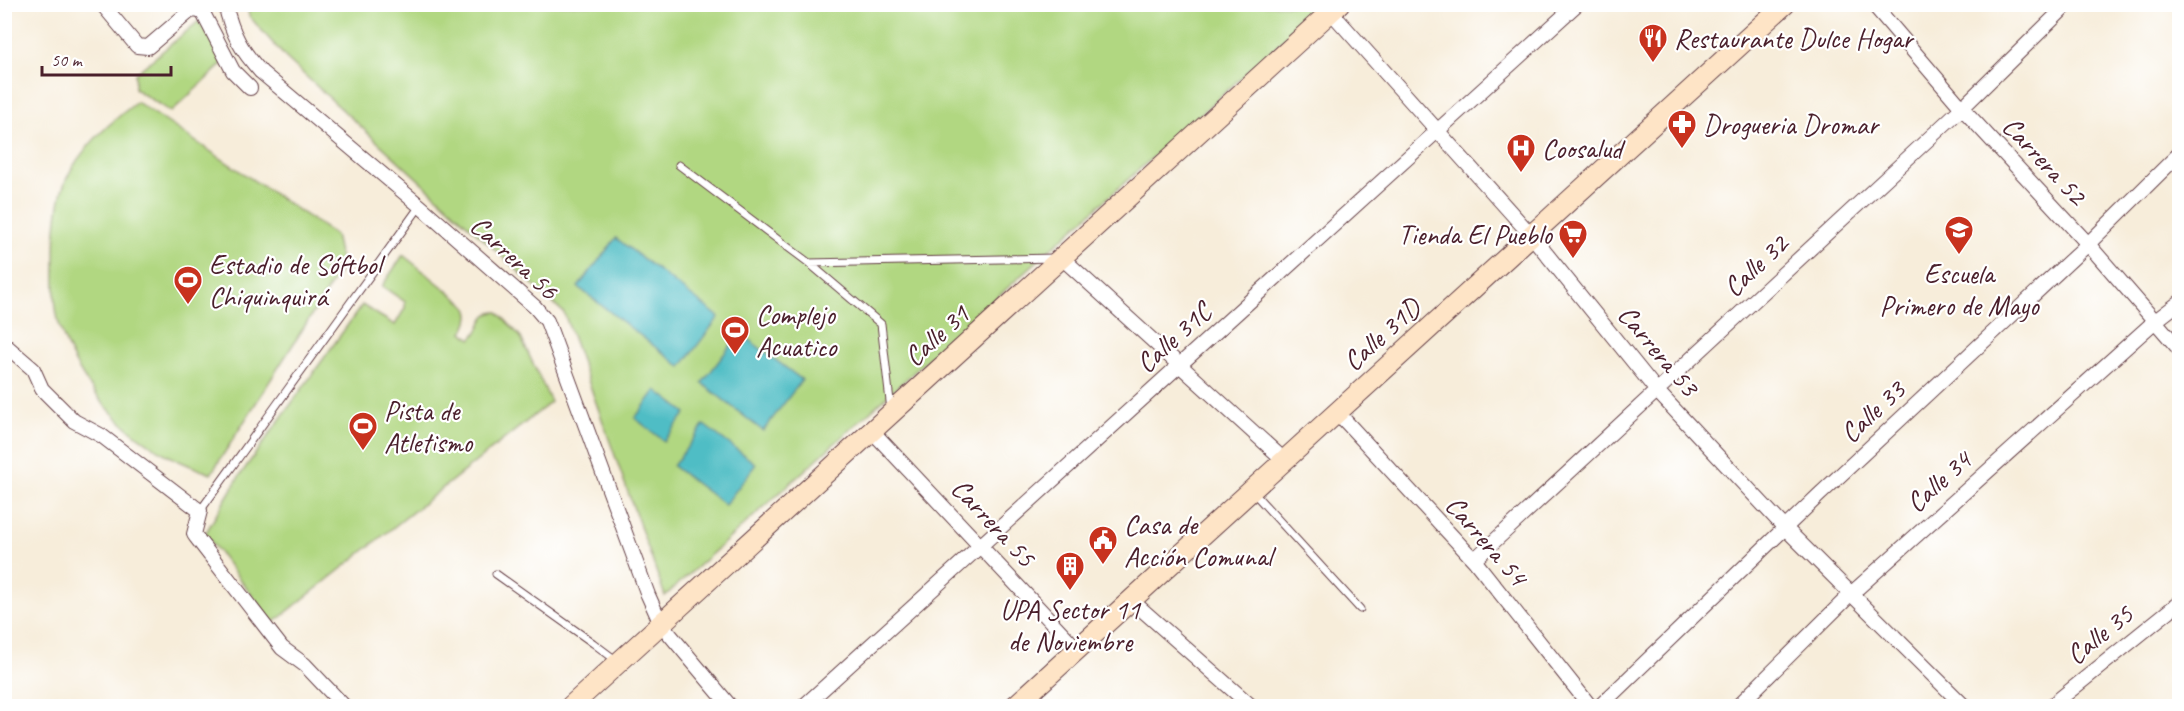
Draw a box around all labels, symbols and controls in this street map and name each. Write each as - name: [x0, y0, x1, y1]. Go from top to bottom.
- place label: Restaurante Dulce Hogar: [1674, 21, 1915, 56]
- restaurant icon: Restaurante Dulce Hogar: [1637, 22, 1669, 64]
- scale bar: [42, 39, 171, 77]
- text: 50 m: [51, 49, 84, 71]
- place label: Drogueria Dromar: [1703, 107, 1880, 142]
- pharmacy icon: Drogueria Dromar: [1666, 108, 1698, 150]
- street label: Carrera 52: [1995, 109, 2096, 214]
- place label: Coosalud: [1542, 131, 1626, 166]
- hospital icon: Coosalud: [1505, 132, 1537, 174]
- street label: Carrera 56: [463, 208, 567, 308]
- school or university icon: Escuela Primero de Mayo: [1943, 214, 1975, 256]
- place label: Tienda El Pueblo: [1398, 217, 1554, 252]
- supermarket icon: Tienda El Pueblo: [1557, 218, 1589, 260]
- street label: Calle 32: [1716, 225, 1797, 304]
- place label: Estadio de Sóftbol Chiquinquirá: [209, 247, 386, 314]
- place label: Escuela Primero de Mayo: [1879, 256, 2041, 323]
- sports icon: Estadio de Sóftbol Chiquinquirá: [172, 264, 204, 306]
- street label: Calle 31D: [1335, 289, 1429, 378]
- street label: Calle 31C: [1128, 293, 1220, 380]
- street label: Calle 31: [896, 296, 977, 374]
- place label: Complejo Acuatico: [756, 297, 839, 364]
- street label: Carrera 53: [1610, 298, 1708, 405]
- sports icon: Complejo Acuatico: [719, 314, 751, 356]
- street label: Calle 33: [1833, 371, 1914, 450]
- place label: Pista de Atletismo: [384, 393, 474, 460]
- sports icon: Pista de Atletismo: [347, 410, 379, 452]
- street label: Calle 34: [1898, 441, 1980, 520]
- street label: Carrera 55: [944, 471, 1044, 575]
- street label: Carrera 54: [1438, 488, 1537, 594]
- place label: Casa de Acción Comunal: [1124, 507, 1277, 574]
- public building icon: Casa de Acción Comunal: [1087, 524, 1119, 566]
- building icon: UPA Sector 11 de Noviembre: [1054, 550, 1086, 592]
- place label: UPA Sector 11 de Noviembre: [1000, 592, 1141, 659]
- street label: Calle 35: [2059, 596, 2141, 672]

